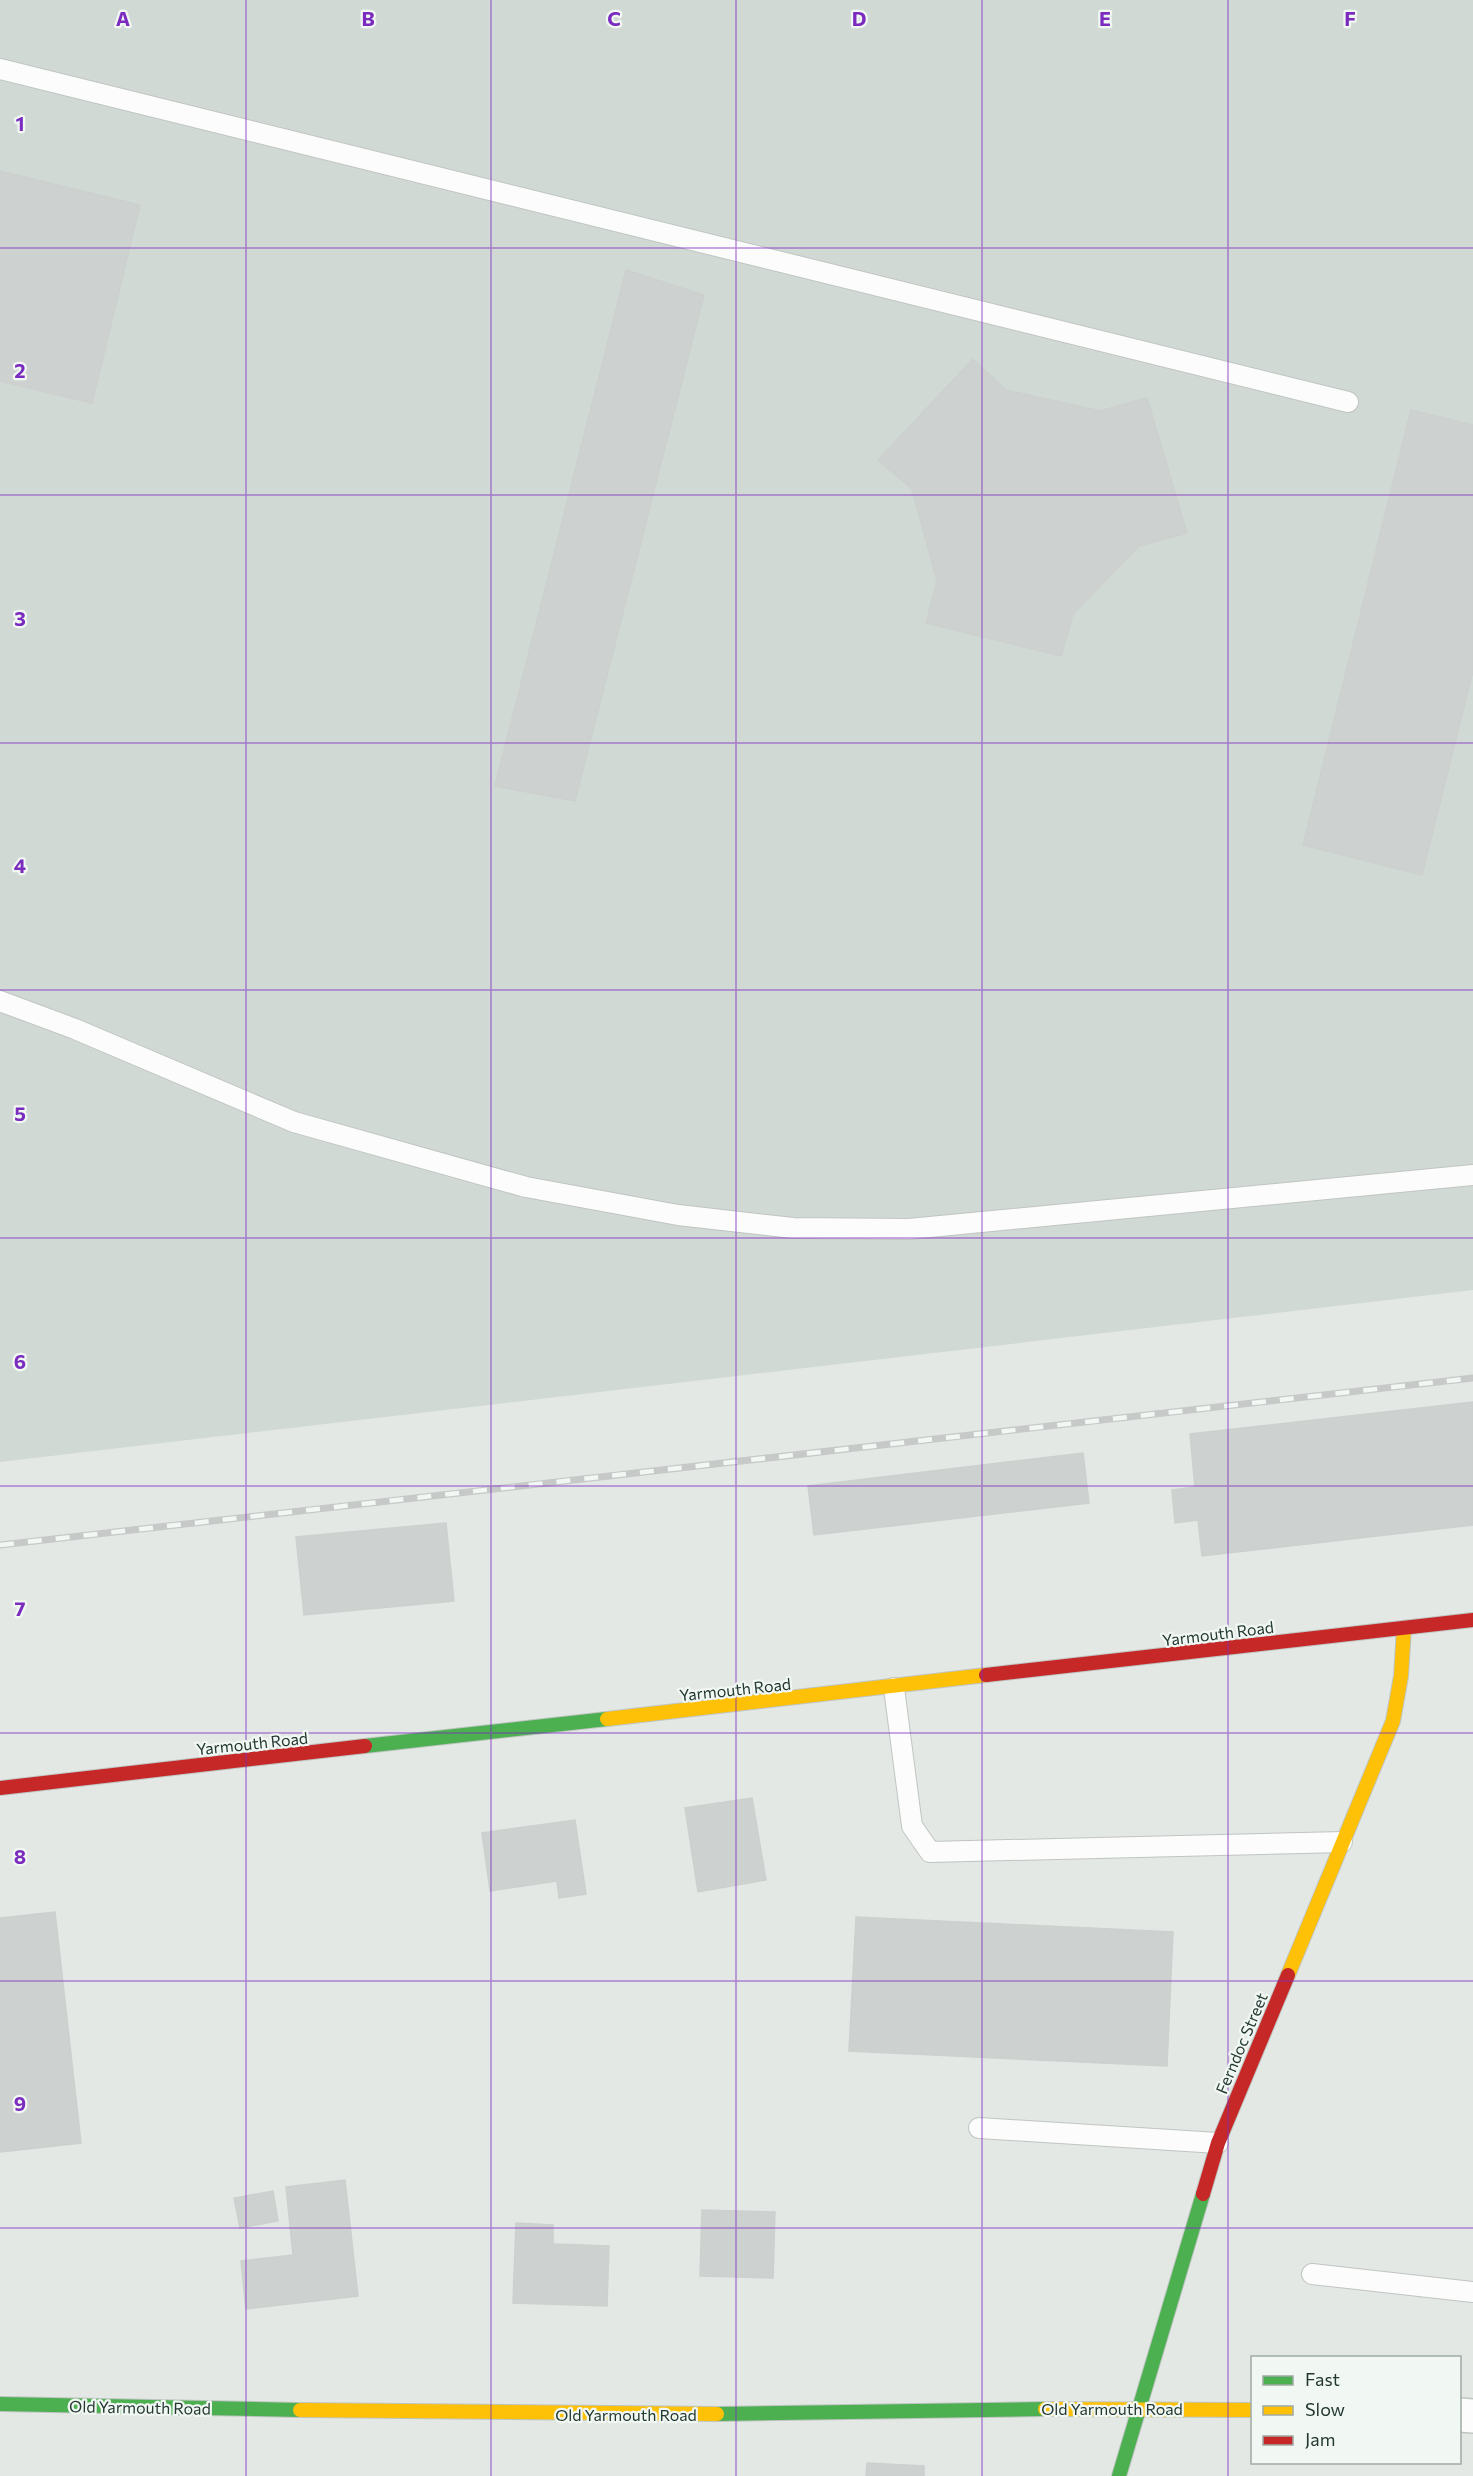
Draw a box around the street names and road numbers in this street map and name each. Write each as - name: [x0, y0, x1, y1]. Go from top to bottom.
- street label: Yarmouth Road: [1161, 1617, 1275, 1649]
- street label: Yarmouth Road: [678, 1674, 792, 1704]
- street label: Yarmouth Road: [195, 1728, 309, 1758]
- street label: Ferndoc Street: [1211, 1989, 1271, 2096]
- street label: Old Yarmouth Road: [69, 2396, 211, 2418]
- street label: Old Yarmouth Road: [1041, 2399, 1183, 2418]
- street label: Old Yarmouth Road: [555, 2405, 697, 2424]

